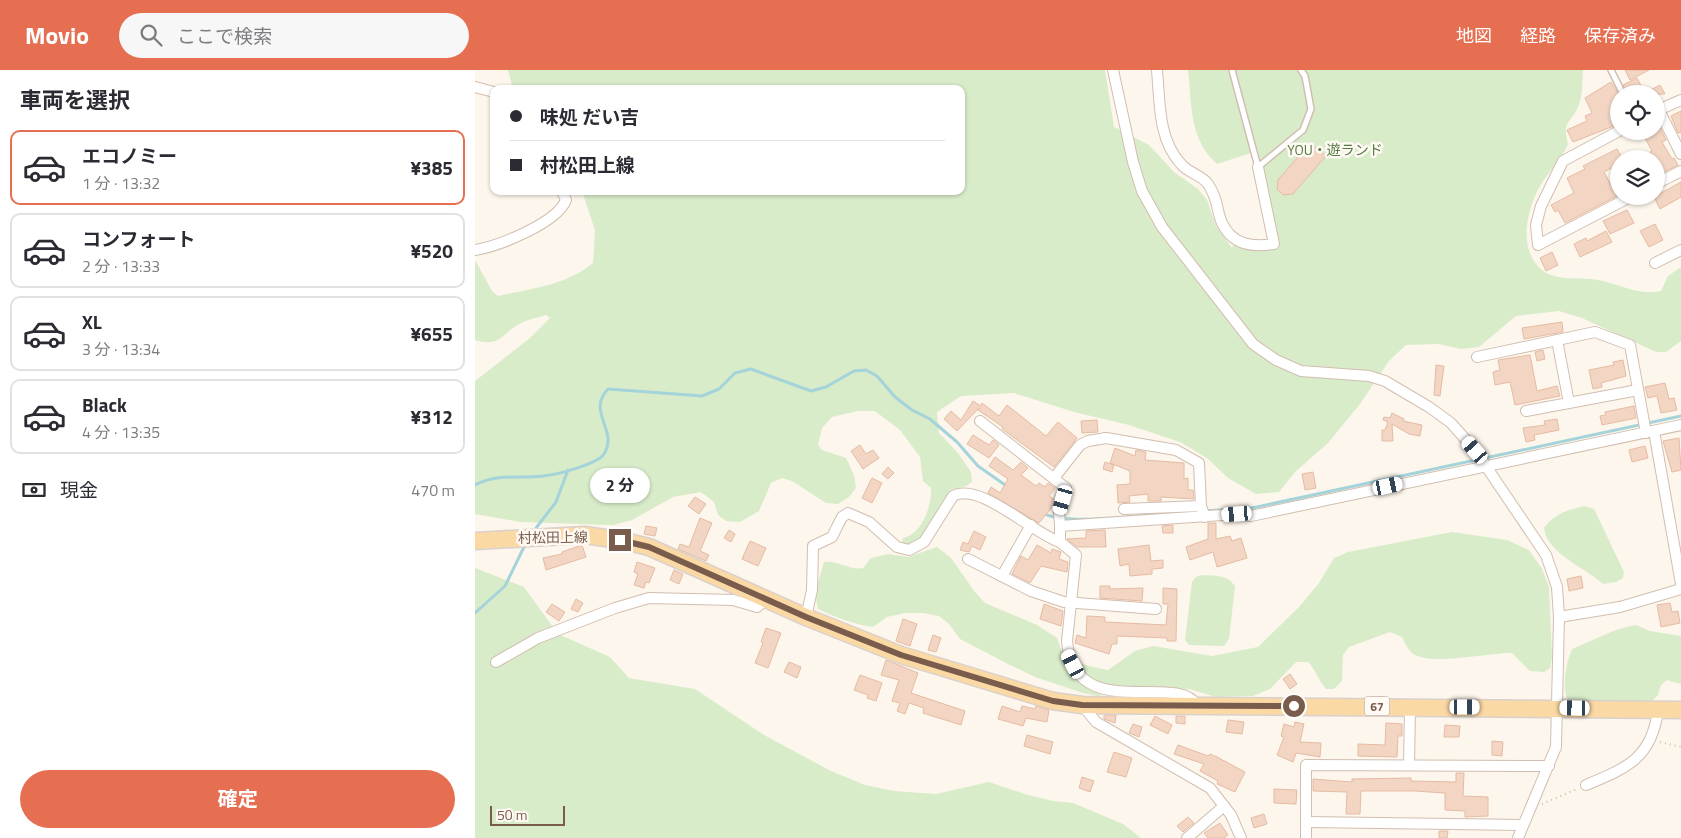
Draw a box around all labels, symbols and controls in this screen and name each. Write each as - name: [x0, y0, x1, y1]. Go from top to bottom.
- search box: [119, 13, 469, 58]
- text: Movio: [25, 17, 89, 53]
- icon: search: [137, 21, 165, 49]
- text: ここで検索: [177, 21, 272, 50]
- text: 地図: [1456, 22, 1492, 49]
- text: 経路: [1520, 22, 1556, 49]
- text: 保存済み: [1584, 22, 1656, 49]
- text: 車両を選択: [20, 83, 130, 117]
- map controls: [1610, 85, 1665, 205]
- button: locate: [1610, 85, 1665, 140]
- text: 味処 だい吉: [540, 102, 639, 131]
- park label: YOU・遊ランド: [1287, 139, 1383, 160]
- text: エコノミー: [82, 141, 177, 170]
- icon: car: [22, 145, 67, 190]
- text: 村松田上線: [540, 150, 635, 179]
- button: layers: [1610, 150, 1665, 205]
- text: ¥385: [410, 153, 453, 182]
- text: 1 分 · 13:32: [82, 171, 160, 195]
- text: コンフォート: [82, 224, 195, 253]
- icon: car: [22, 228, 67, 273]
- text: ¥520: [410, 236, 453, 265]
- text: 2 分 · 13:33: [82, 254, 160, 278]
- text: XL: [82, 307, 102, 336]
- icon: car: [22, 311, 67, 356]
- text: ¥655: [410, 319, 453, 348]
- text: 3 分 · 13:34: [82, 337, 160, 361]
- text: Black: [82, 390, 127, 419]
- icon: car: [22, 394, 67, 439]
- text: ¥312: [410, 402, 453, 431]
- text: 4 分 · 13:35: [82, 420, 160, 444]
- car: [1459, 434, 1490, 466]
- callout: 2 分: [590, 468, 650, 502]
- text: 2 分: [606, 473, 634, 497]
- text: 現金: [60, 475, 98, 504]
- icon: cash: [20, 476, 48, 504]
- car: [1371, 476, 1404, 496]
- text: 470 m: [411, 478, 455, 502]
- car: [1051, 484, 1074, 516]
- car: [1221, 505, 1252, 523]
- street label: 村松田上線: [518, 526, 588, 548]
- route end: [609, 529, 631, 551]
- car: [1059, 647, 1086, 681]
- route start: [1283, 695, 1305, 717]
- road number: 67: [1365, 696, 1389, 716]
- car: [1450, 700, 1480, 715]
- car: [1559, 700, 1590, 716]
- button: 確定: [20, 770, 455, 828]
- scale bar: [490, 803, 565, 826]
- text: 50 m: [497, 804, 527, 825]

